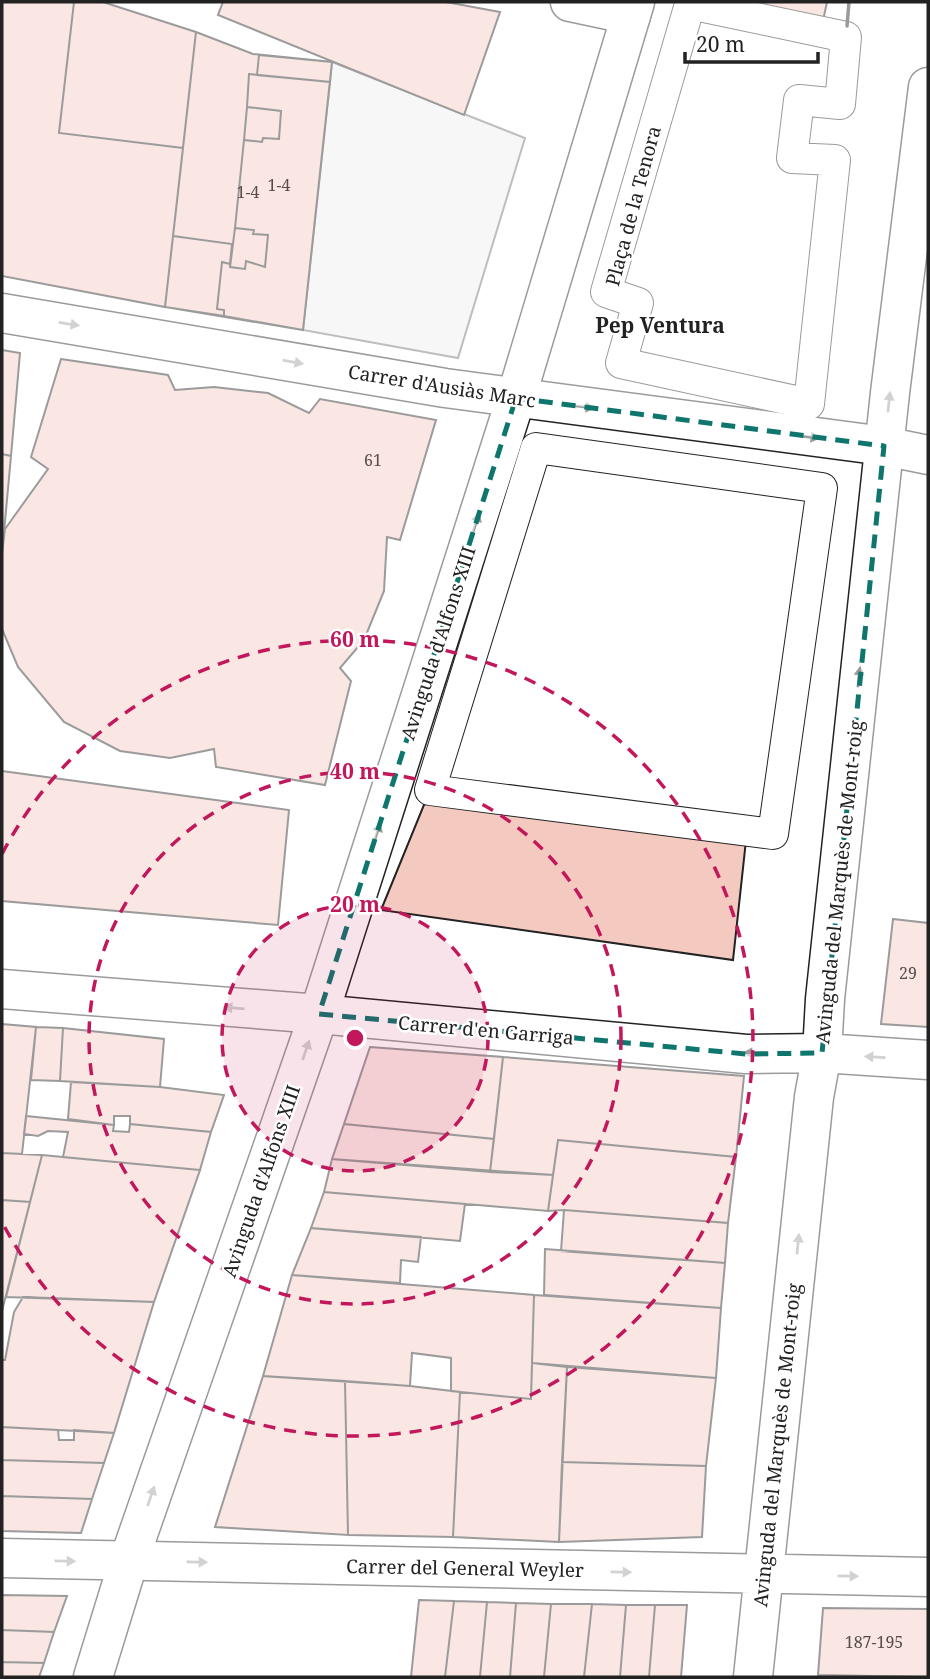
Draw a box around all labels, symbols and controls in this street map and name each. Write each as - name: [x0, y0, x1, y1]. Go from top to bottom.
- scale bar: [685, 21, 818, 65]
- text: 20 m: [696, 30, 745, 58]
- street label: Plaça de la Tenora: [599, 123, 667, 289]
- house number: 1-4: [268, 174, 290, 196]
- house number: 1-4: [237, 181, 259, 203]
- district label: Pep Ventura: [595, 311, 725, 339]
- one-way arrow: [58, 319, 80, 330]
- one-way arrow: [283, 357, 305, 368]
- street label: Carrer d'Ausiàs Marc: [346, 358, 538, 414]
- one-way arrow: [884, 391, 895, 413]
- one-way arrow: [573, 402, 595, 413]
- one-way arrow: [798, 431, 820, 442]
- house number: 61: [364, 449, 382, 471]
- one-way arrow: [471, 512, 481, 533]
- street label: Avinguda d'Alfons XIII: [394, 543, 482, 743]
- text: 60 m: [330, 625, 380, 653]
- one-way arrow: [854, 666, 865, 688]
- street label: Avinguda del Marquès de Mont-roig: [809, 719, 869, 1045]
- text: 40 m: [330, 757, 380, 785]
- one-way arrow: [372, 822, 382, 843]
- text: 20 m: [330, 890, 380, 918]
- house number: 29: [899, 962, 917, 984]
- one-way arrow: [223, 1002, 245, 1013]
- street label: Carrer d'en Garriga: [397, 1009, 575, 1051]
- centre of rings: [343, 1026, 367, 1050]
- one-way arrow: [301, 1039, 312, 1060]
- one-way arrow: [742, 1048, 764, 1059]
- one-way arrow: [864, 1051, 886, 1062]
- street label: Avinguda d'Alfons XIII: [216, 1081, 306, 1281]
- one-way arrow: [793, 1233, 804, 1255]
- street label: Avinguda del Marquès de Mont-roig: [747, 1282, 807, 1608]
- one-way arrow: [146, 1485, 157, 1506]
- street label: Carrer del General Weyler: [346, 1553, 584, 1583]
- one-way arrow: [55, 1555, 77, 1566]
- one-way arrow: [186, 1556, 208, 1568]
- one-way arrow: [610, 1566, 632, 1577]
- one-way arrow: [837, 1570, 859, 1582]
- house number: 187-195: [845, 1631, 903, 1653]

